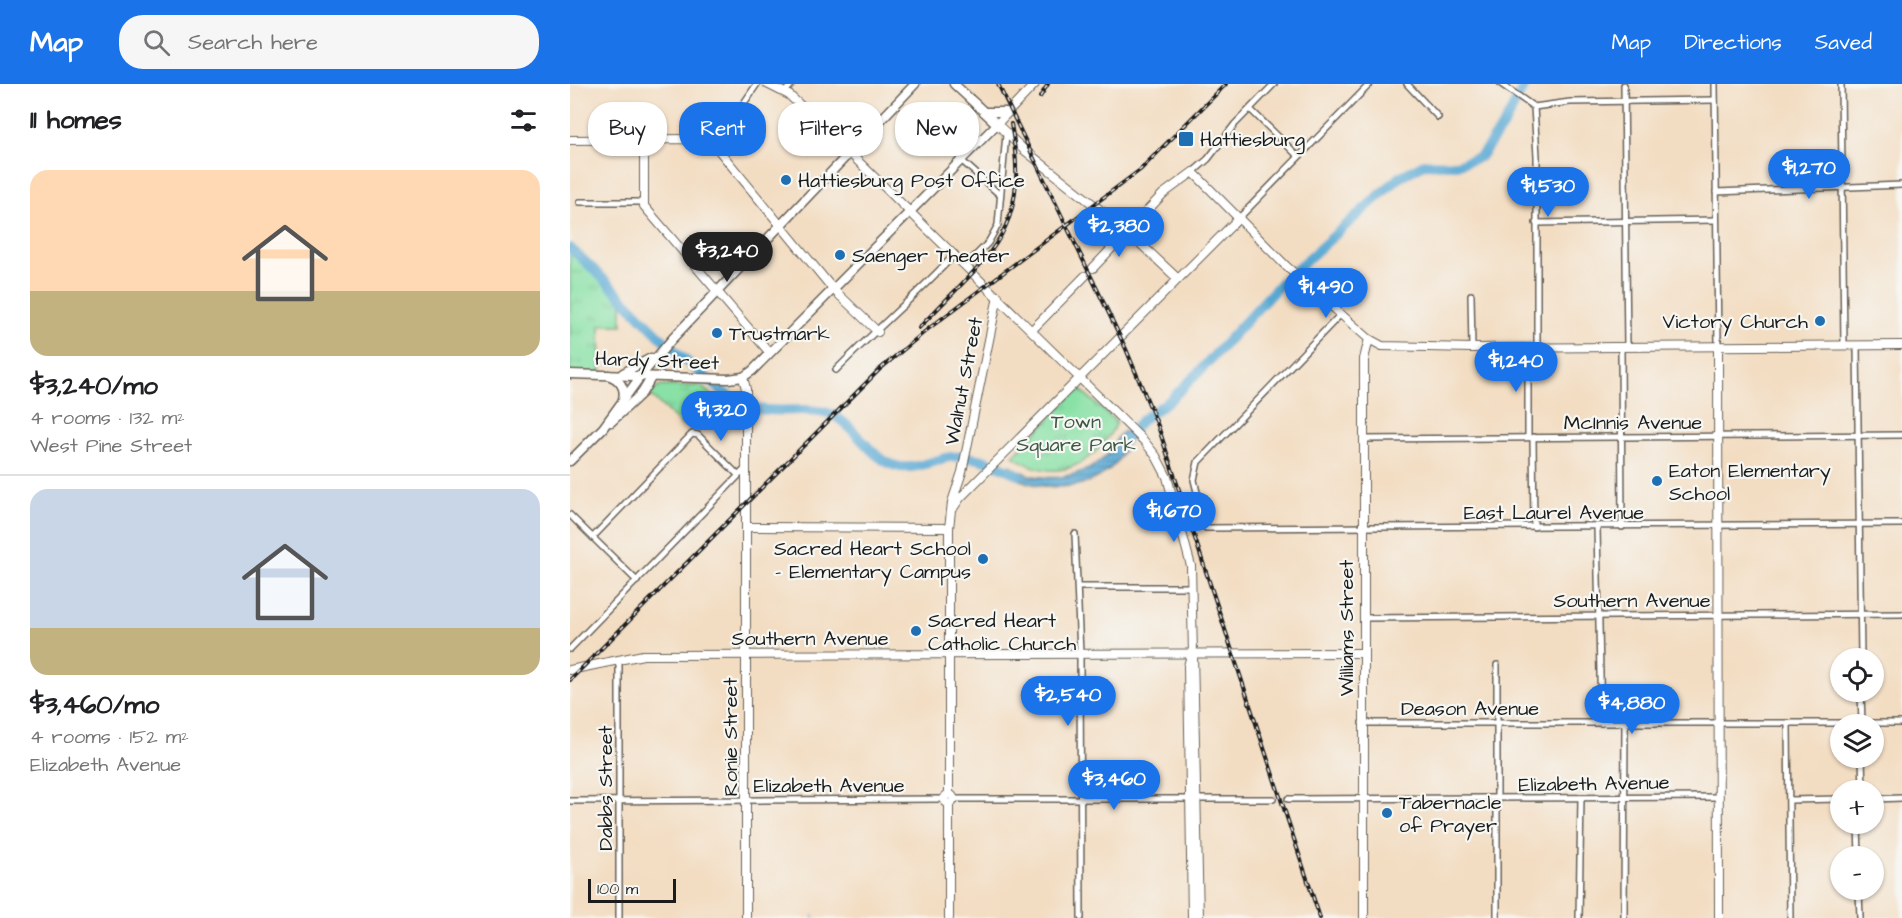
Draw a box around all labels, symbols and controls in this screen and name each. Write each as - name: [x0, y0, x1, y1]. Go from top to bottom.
- search box: [119, 15, 539, 69]
- text: Map: [30, 23, 83, 62]
- icon: search: [140, 26, 173, 59]
- text: Search here: [188, 27, 318, 58]
- text: Map: [1611, 28, 1651, 57]
- text: Directions: [1684, 28, 1782, 57]
- text: Saved: [1815, 28, 1872, 57]
- text: 11 homes: [30, 102, 122, 138]
- chip: Buy: [588, 102, 667, 156]
- chip: Rent: [679, 102, 766, 156]
- chip: Filters: [778, 102, 883, 156]
- chip: New: [895, 102, 979, 156]
- icon: filters: [507, 104, 540, 137]
- place label: Hattiesburg: [1200, 126, 1305, 155]
- marker: Hattiesburg: [1177, 130, 1195, 148]
- pin: $1,270: [1760, 149, 1858, 200]
- text: $1,270: [1782, 154, 1836, 182]
- place label: Hattiesburg Post Office: [798, 167, 1025, 196]
- pin: $1,530: [1499, 167, 1597, 218]
- text: $1,530: [1521, 172, 1575, 200]
- marker: Hattiesburg Post Office: [779, 173, 793, 187]
- pin: $2,380: [1070, 207, 1168, 258]
- icon: home: [231, 209, 339, 317]
- text: $2,380: [1088, 212, 1150, 240]
- pin: $3,240: [678, 232, 776, 283]
- text: $3,240: [696, 237, 758, 265]
- place label: Saenger Theater: [852, 242, 1009, 271]
- marker: Saenger Theater: [833, 248, 847, 262]
- pin: $1,490: [1277, 268, 1375, 319]
- text: $1,490: [1299, 273, 1353, 301]
- place label: Victory Church: [1663, 308, 1808, 337]
- marker: Victory Church: [1813, 314, 1827, 328]
- street label: Walnut Street: [938, 315, 990, 448]
- place label: Trustmark: [729, 320, 830, 348]
- marker: Trustmark: [710, 326, 724, 340]
- pin: $1,240: [1467, 342, 1565, 393]
- street label: Hardy Street: [594, 345, 720, 378]
- text: $1,240: [1489, 347, 1543, 375]
- text: $3,240/mo: [30, 368, 158, 404]
- pin: $1,320: [672, 391, 770, 442]
- text: $1,320: [695, 396, 747, 424]
- text: 4 rooms · 132 m²: [30, 404, 185, 432]
- park label: Town Square Park: [1016, 408, 1136, 459]
- street label: McInnis Avenue: [1564, 409, 1702, 437]
- text: West Pine Street: [30, 432, 192, 460]
- place label: Eaton Elementary School: [1669, 457, 1831, 508]
- marker: Eaton Elementary School: [1650, 474, 1664, 488]
- pin: $1,670: [1125, 492, 1223, 543]
- text: $1,670: [1147, 497, 1201, 525]
- street label: East Laurel Avenue: [1464, 499, 1644, 527]
- icon: home: [231, 528, 339, 636]
- place label: Sacred Heart School - Elementary Campus: [774, 535, 971, 587]
- marker: Sacred Heart School - Elementary Campus: [976, 552, 990, 566]
- street label: Williams Street: [1333, 560, 1361, 696]
- street label: Southern Avenue: [1553, 587, 1711, 615]
- place label: Sacred Heart Catholic Church: [928, 607, 1076, 658]
- marker: Sacred Heart Catholic Church: [909, 624, 923, 638]
- street label: Southern Avenue: [731, 625, 889, 653]
- map controls: [1830, 648, 1884, 900]
- button: locate: [1830, 648, 1884, 702]
- pin: $2,540: [1019, 676, 1117, 727]
- street label: Ronie Street: [717, 677, 745, 797]
- text: $2,540: [1035, 681, 1101, 709]
- pin: $4,880: [1583, 684, 1681, 735]
- text: $3,460/mo: [30, 687, 159, 723]
- text: $4,880: [1599, 689, 1665, 717]
- street label: Deason Avenue: [1401, 695, 1539, 723]
- button: layers: [1830, 714, 1884, 768]
- text: 4 rooms · 152 m²: [30, 723, 189, 751]
- street label: Dabbs Street: [592, 725, 620, 851]
- text: Elizabeth Avenue: [30, 751, 181, 779]
- pin: $3,460: [1065, 760, 1163, 811]
- text: $3,460: [1082, 765, 1146, 793]
- street label: Elizabeth Avenue: [1518, 769, 1670, 799]
- street label: Elizabeth Avenue: [753, 772, 905, 800]
- button: +: [1830, 780, 1884, 834]
- place label: Tabernacle of Prayer: [1399, 789, 1502, 841]
- marker: Tabernacle of Prayer: [1380, 806, 1394, 820]
- button: −: [1830, 846, 1884, 900]
- scale bar: [588, 876, 676, 904]
- text: 100 m: [597, 878, 638, 900]

